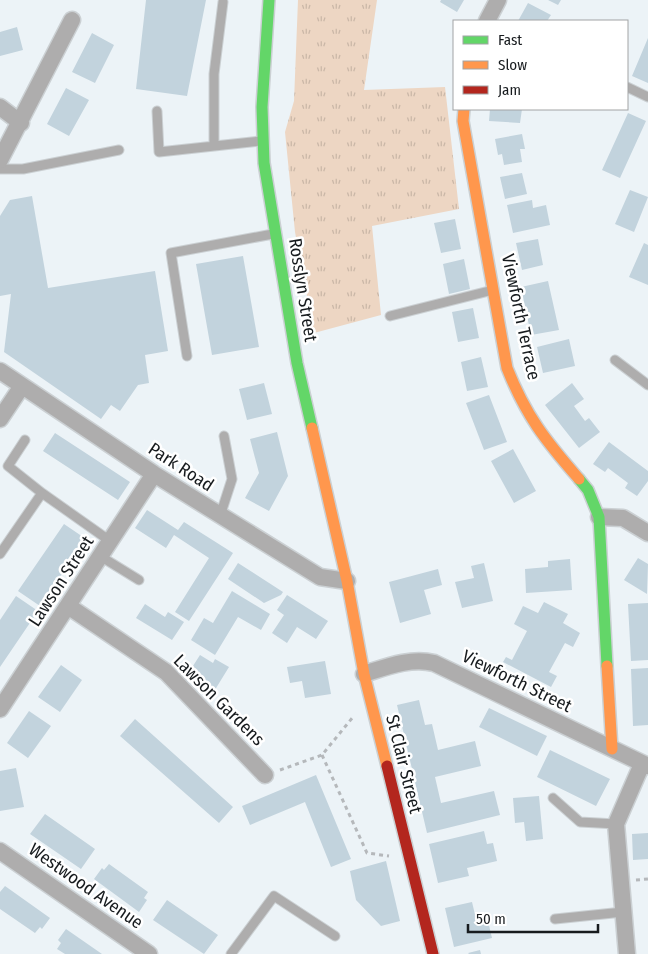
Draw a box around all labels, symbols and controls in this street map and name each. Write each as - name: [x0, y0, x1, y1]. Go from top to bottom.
- legend: [453, 20, 628, 110]
- text: Fast: [498, 31, 522, 49]
- text: Slow: [498, 56, 527, 74]
- text: Jam: [498, 81, 521, 99]
- street label: Rosslyn Street: [284, 237, 322, 344]
- street label: Viewforth Terrace: [497, 252, 545, 382]
- street label: Park Road: [144, 438, 218, 496]
- street label: Lawson Street: [24, 532, 98, 630]
- street label: Viewforth Street: [459, 645, 576, 717]
- street label: Lawson Gardens: [169, 650, 269, 750]
- street label: St Clair Street: [381, 712, 427, 816]
- street label: Westwood Avenue: [25, 838, 147, 934]
- scale bar: [468, 902, 598, 934]
- text: 50 m: [476, 910, 506, 928]

